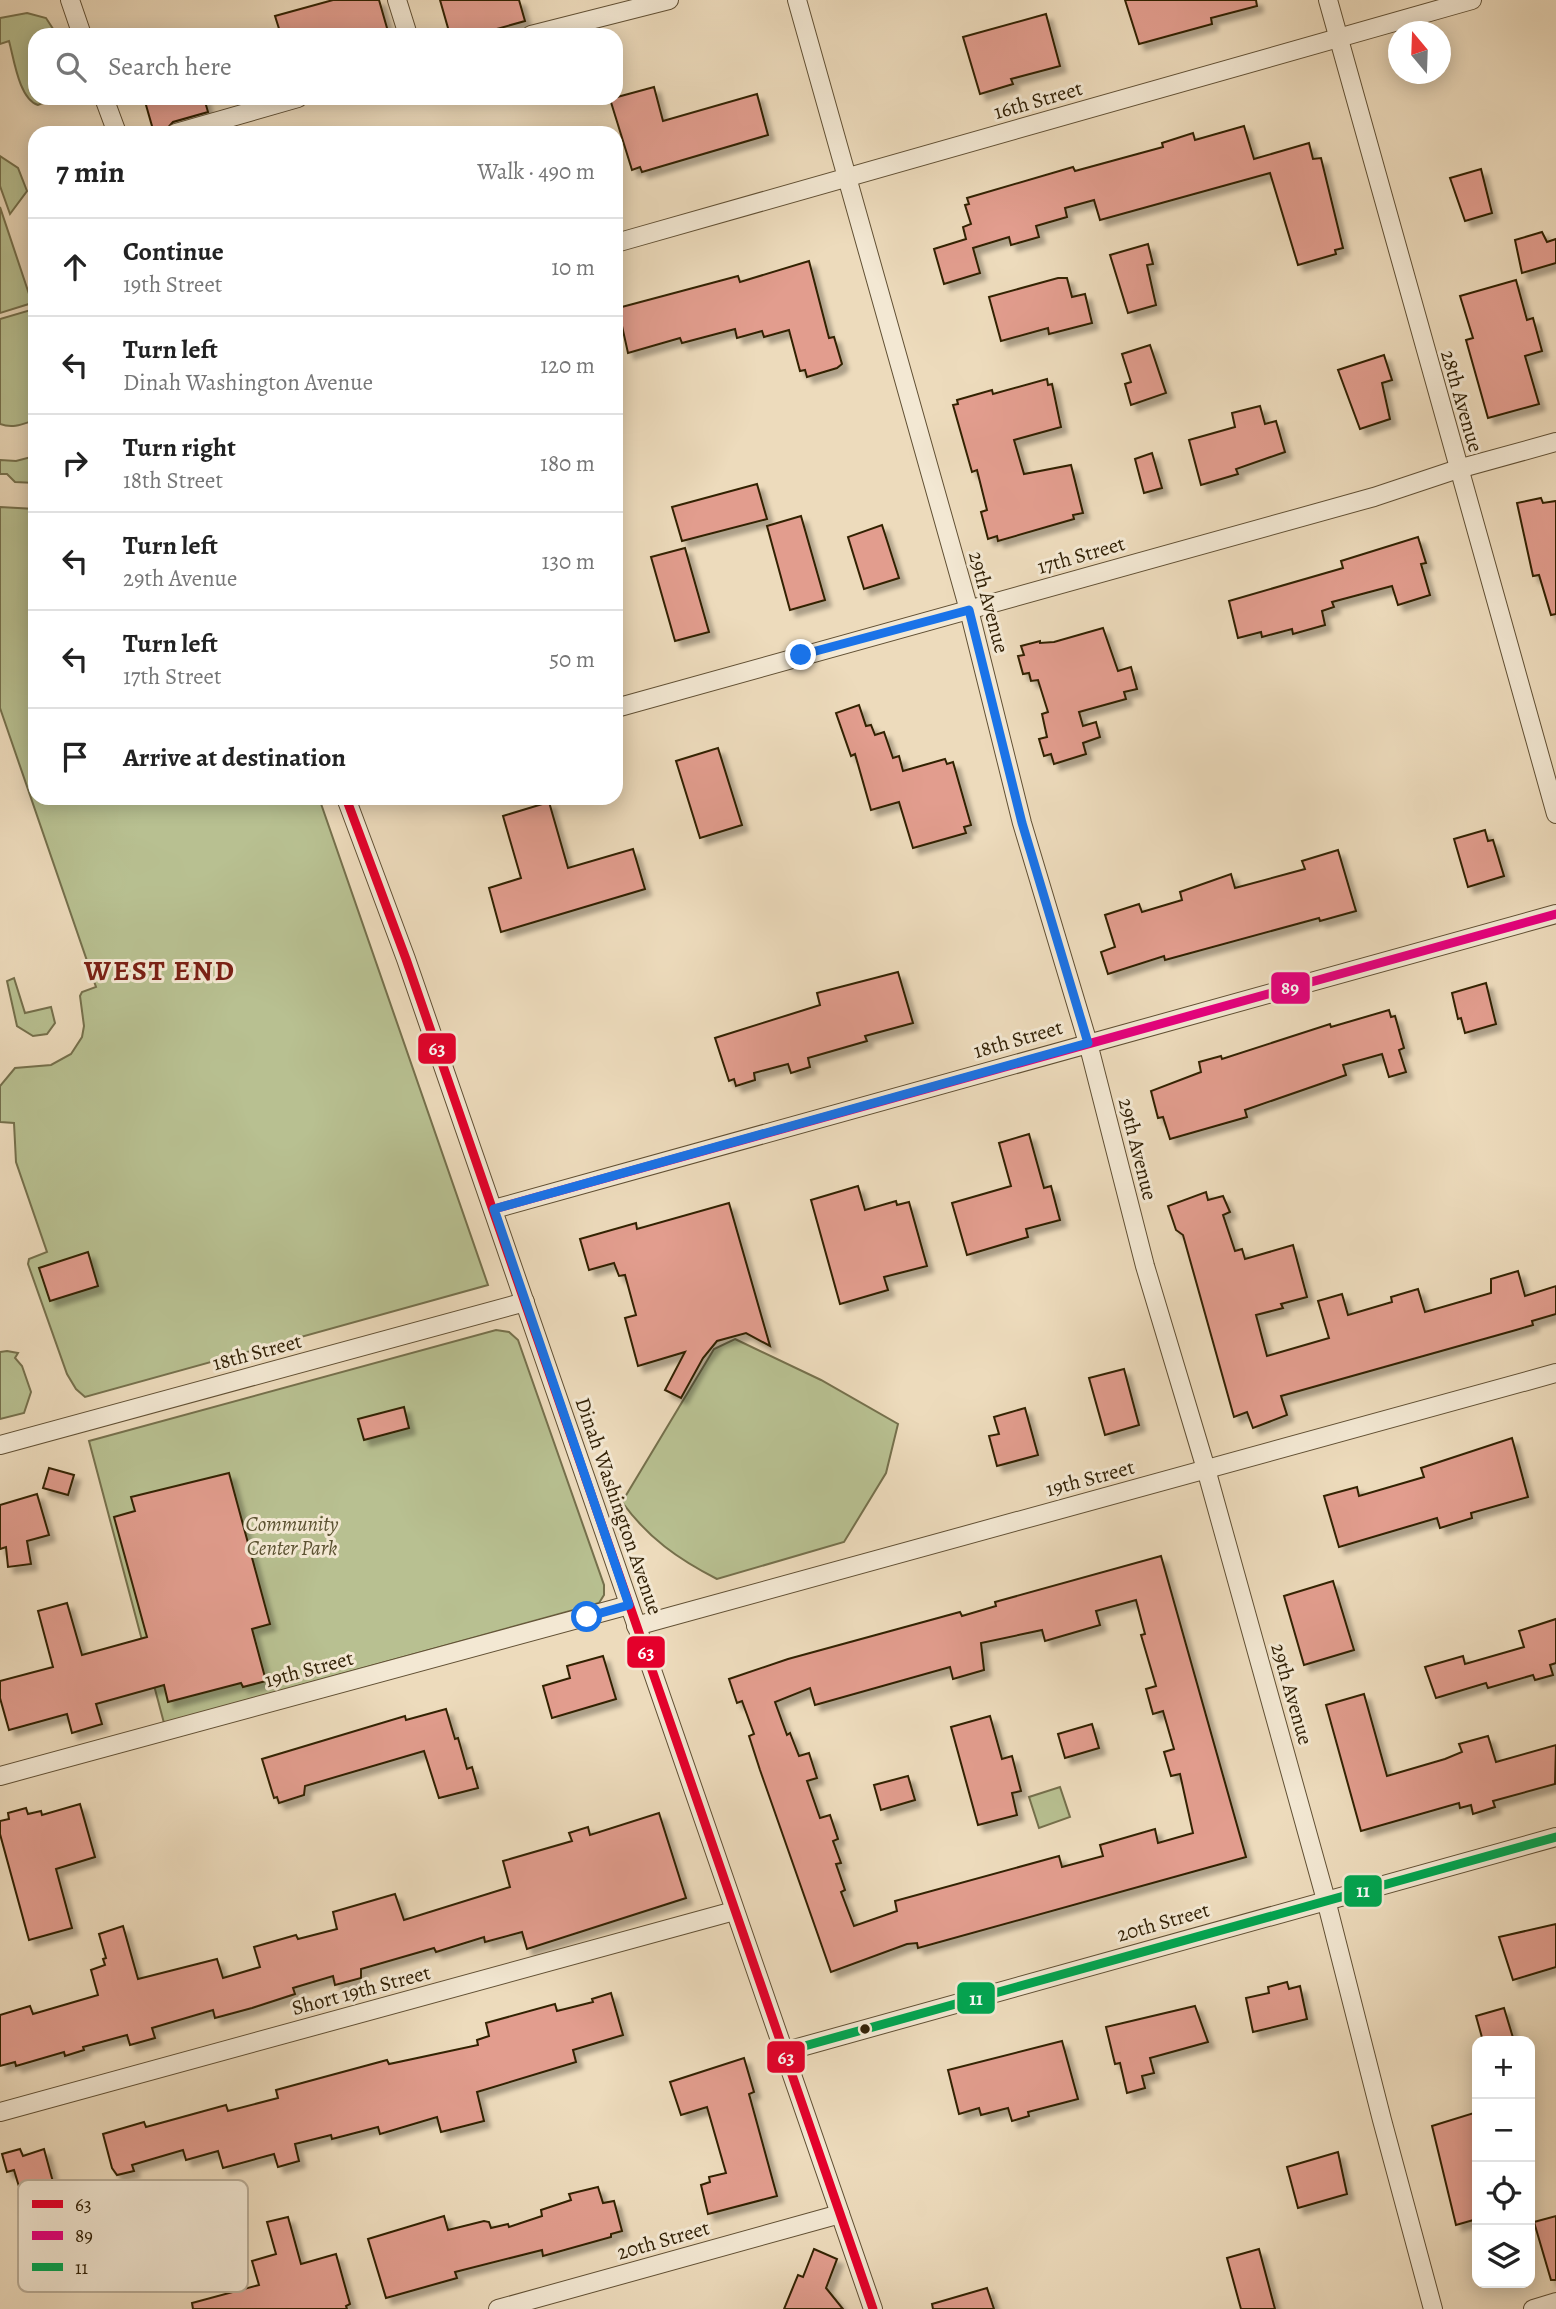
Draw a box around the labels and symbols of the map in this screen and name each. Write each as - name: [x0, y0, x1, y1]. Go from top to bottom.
- north arrow: [1388, 21, 1451, 84]
- street label: 16th Street: [990, 74, 1086, 126]
- street label: 28th Avenue: [1434, 347, 1490, 455]
- street label: 17th Street: [1034, 529, 1128, 581]
- street label: 29th Avenue: [962, 548, 1016, 656]
- route end: [785, 639, 816, 670]
- district label: WEST END: [83, 952, 236, 990]
- line badge: 89: [1270, 971, 1311, 1005]
- text: 89: [1281, 975, 1299, 1001]
- street label: 18th Street: [970, 1013, 1066, 1065]
- line badge: 63: [417, 1032, 457, 1065]
- text: 63: [428, 1036, 446, 1062]
- street label: 29th Avenue: [1112, 1095, 1164, 1203]
- street label: 18th Street: [209, 1327, 305, 1377]
- street label: Dinah Washington Avenue: [569, 1394, 669, 1618]
- street label: 19th Street: [1043, 1453, 1137, 1503]
- park label: Community Center Park: [245, 1510, 339, 1562]
- route start: [571, 1601, 602, 1632]
- line badge: 63: [626, 1635, 666, 1669]
- text: 63: [637, 1640, 655, 1666]
- street label: 29th Avenue: [1264, 1640, 1320, 1748]
- street label: 19th Street: [262, 1644, 356, 1694]
- line badge: 11: [1343, 1874, 1383, 1908]
- text: 11: [1356, 1878, 1370, 1904]
- street label: 20th Street: [1113, 1895, 1213, 1949]
- street label: Short 19th Street: [289, 1958, 433, 2022]
- line badge: 11: [956, 1981, 996, 2015]
- text: 11: [969, 1986, 983, 2012]
- unlabelled marker: [858, 2022, 872, 2036]
- line badge: 63: [766, 2040, 806, 2074]
- text: 63: [777, 2045, 795, 2071]
- legend: [18, 2180, 248, 2292]
- text: 63: [75, 2192, 92, 2218]
- street label: 20th Street: [613, 2213, 713, 2267]
- text: 89: [75, 2223, 93, 2249]
- text: 11: [75, 2255, 88, 2281]

